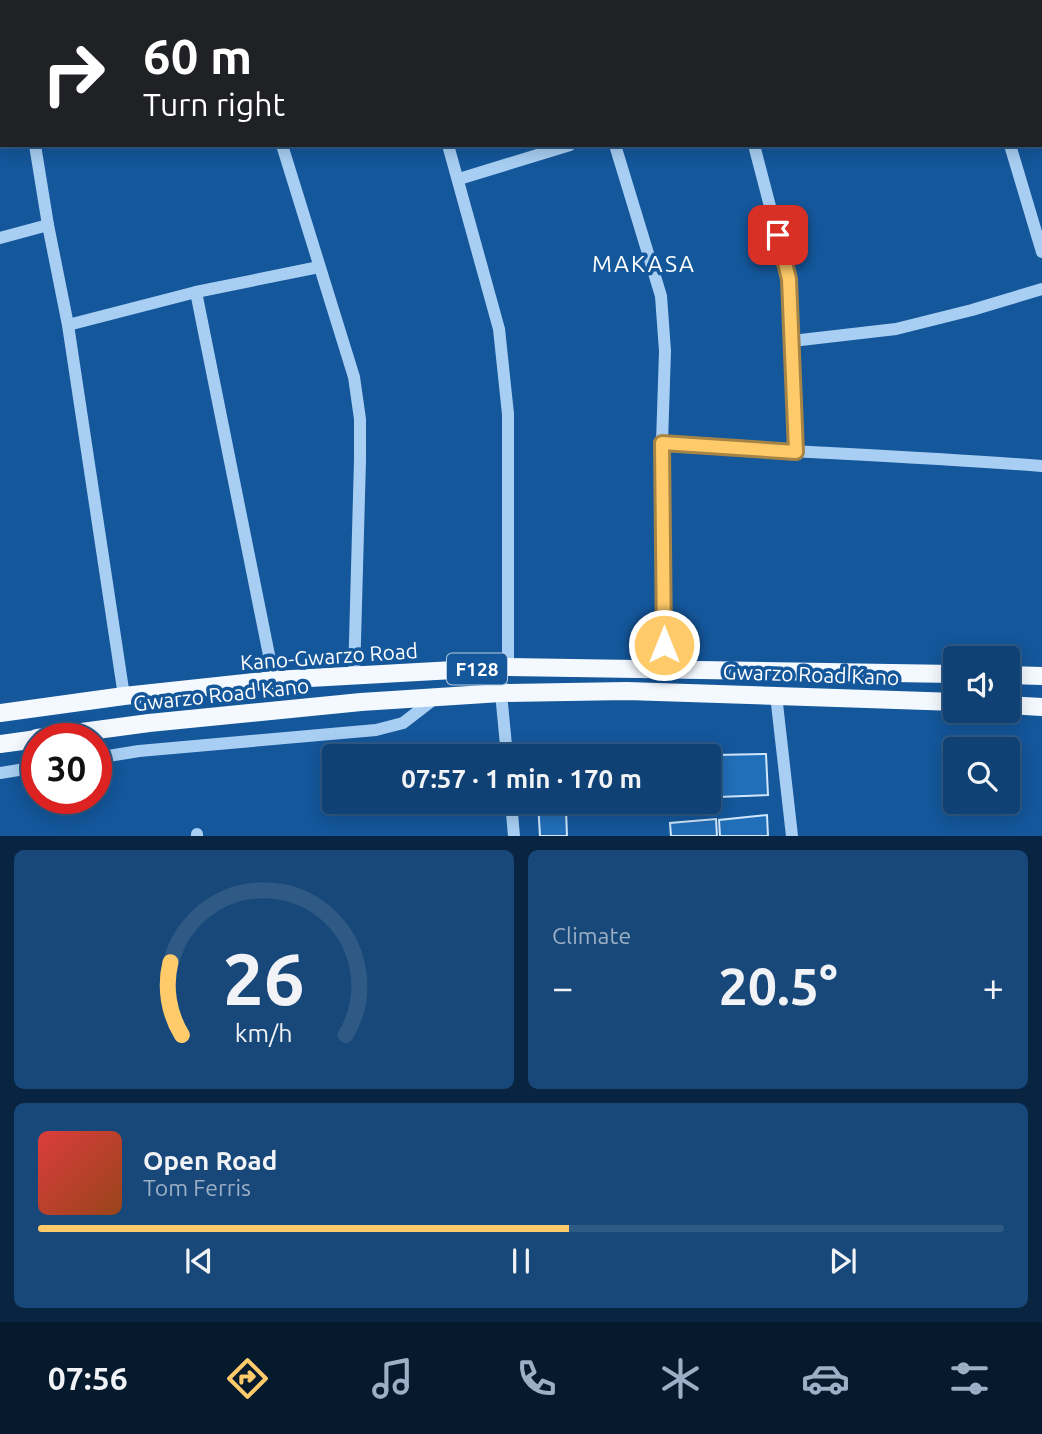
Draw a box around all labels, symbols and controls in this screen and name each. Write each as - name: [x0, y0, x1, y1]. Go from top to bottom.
- icon: right: [28, 28, 119, 119]
- text: 60 m: [143, 28, 252, 83]
- text: Turn right: [143, 86, 285, 122]
- pin: [748, 205, 808, 265]
- icon: arrive: [759, 216, 797, 254]
- district label: MAKASA: [592, 251, 696, 276]
- position arrow: [627, 608, 701, 682]
- street label: Kano-Gwarzo Road: [239, 638, 419, 674]
- map controls: [943, 646, 1020, 814]
- button: sound: [943, 646, 1020, 723]
- road number: F128: [447, 654, 507, 684]
- street label: Gwarzo Road Kano: [722, 659, 900, 689]
- street label: Gwarzo Road Kano: [132, 673, 310, 715]
- speed limit sign: 30: [21, 723, 112, 814]
- button: search: [943, 737, 1020, 814]
- text: 07:57 · 1 min · 170 m: [401, 764, 642, 793]
- text: Climate: [552, 923, 631, 948]
- text: 26: [223, 938, 305, 1020]
- text: 20.5°: [718, 957, 838, 1015]
- text: −: [552, 966, 573, 1008]
- text: +: [983, 966, 1004, 1008]
- text: km/h: [235, 1019, 293, 1047]
- text: Open Road: [143, 1146, 277, 1175]
- text: Tom Ferris: [143, 1175, 251, 1200]
- icon: previous: [180, 1242, 218, 1280]
- icon: pause: [502, 1242, 540, 1280]
- icon: next: [824, 1242, 862, 1280]
- icon: directions: [223, 1354, 272, 1403]
- icon: music: [368, 1354, 417, 1403]
- icon: phone: [512, 1354, 561, 1403]
- icon: climate: [656, 1354, 705, 1403]
- icon: car: [801, 1354, 850, 1403]
- icon: filters: [945, 1354, 994, 1403]
- text: 07:56: [48, 1360, 128, 1396]

